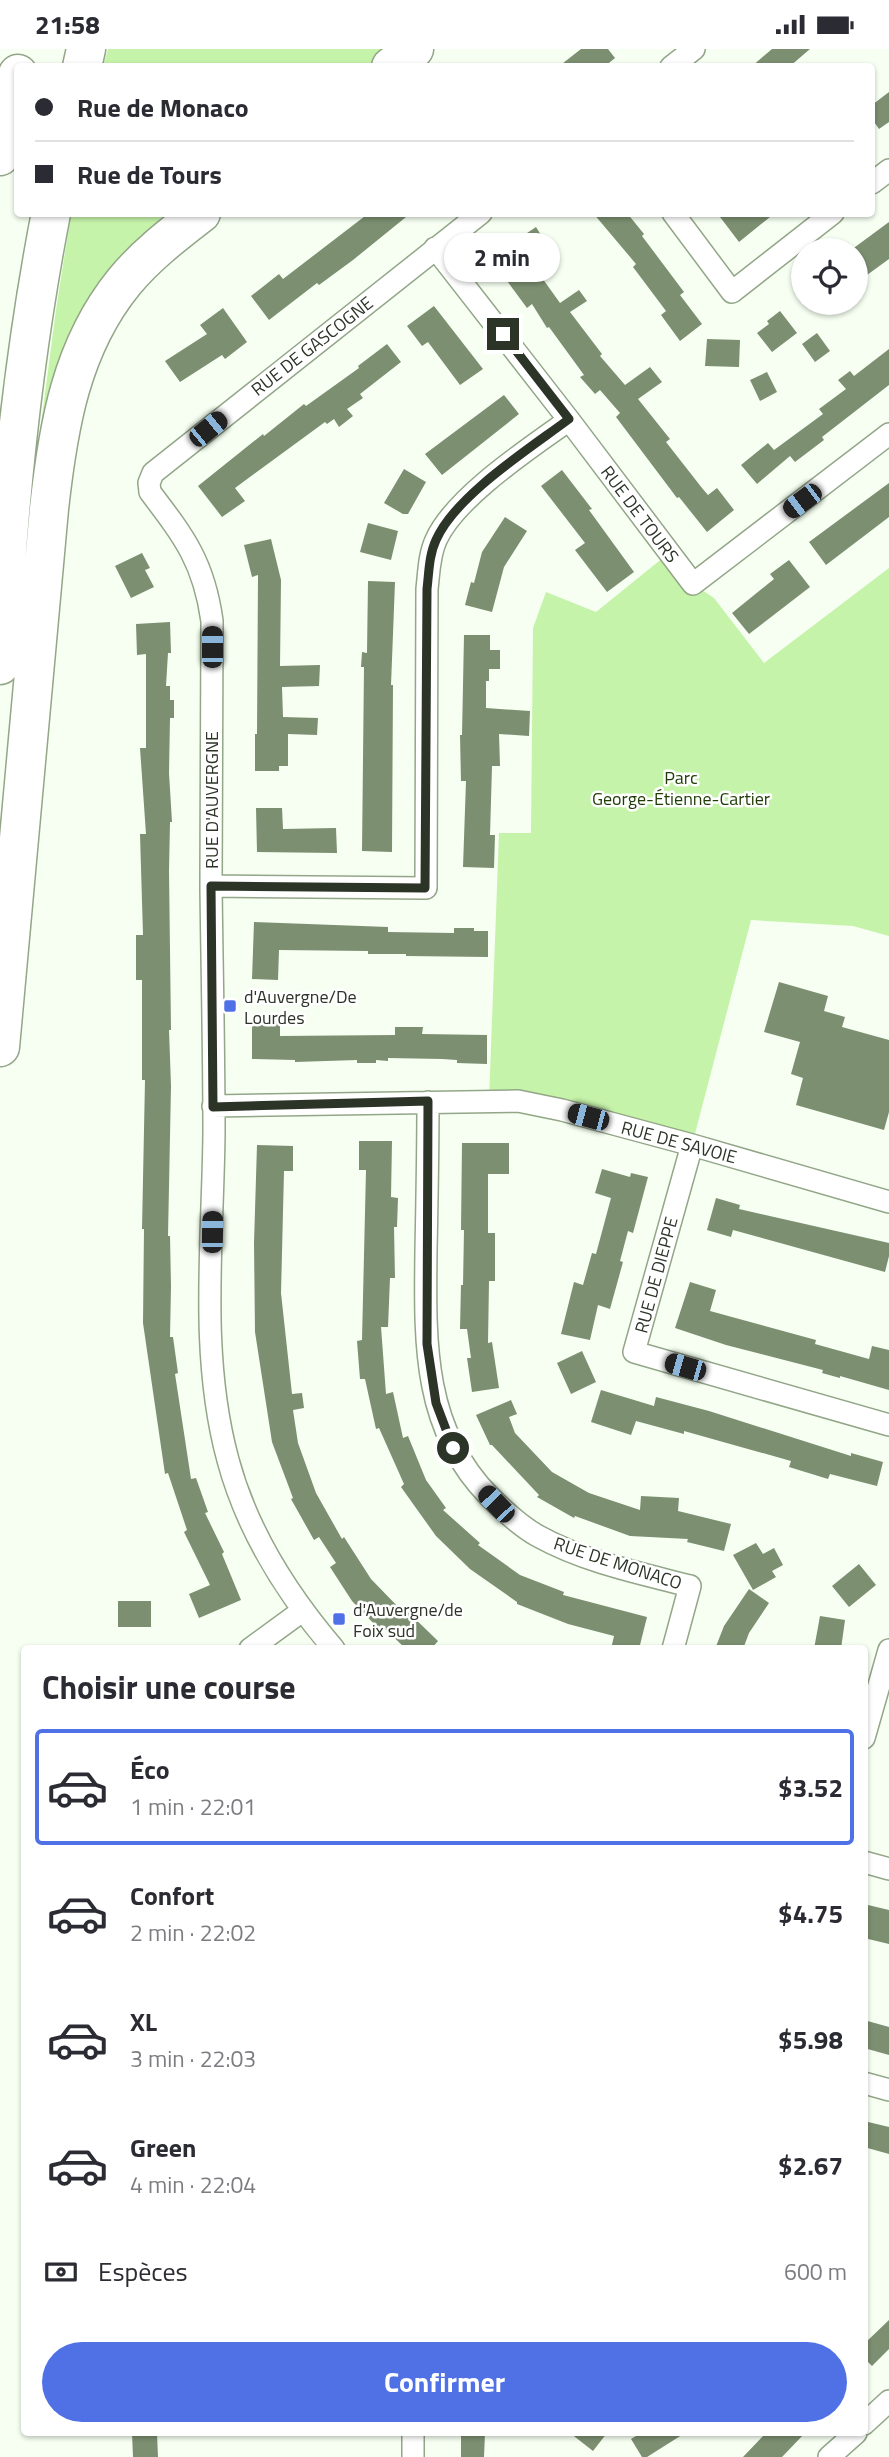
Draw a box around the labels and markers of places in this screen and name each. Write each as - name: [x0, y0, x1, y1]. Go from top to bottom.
- place label: d'Auvergne/De Lourdes: [244, 983, 357, 1031]
- marker: d'Auvergne/De Lourdes: [222, 998, 238, 1014]
- place label: d'Auvergne/de Foix sud: [353, 1596, 463, 1644]
- marker: d'Auvergne/de Foix sud: [331, 1611, 347, 1627]

